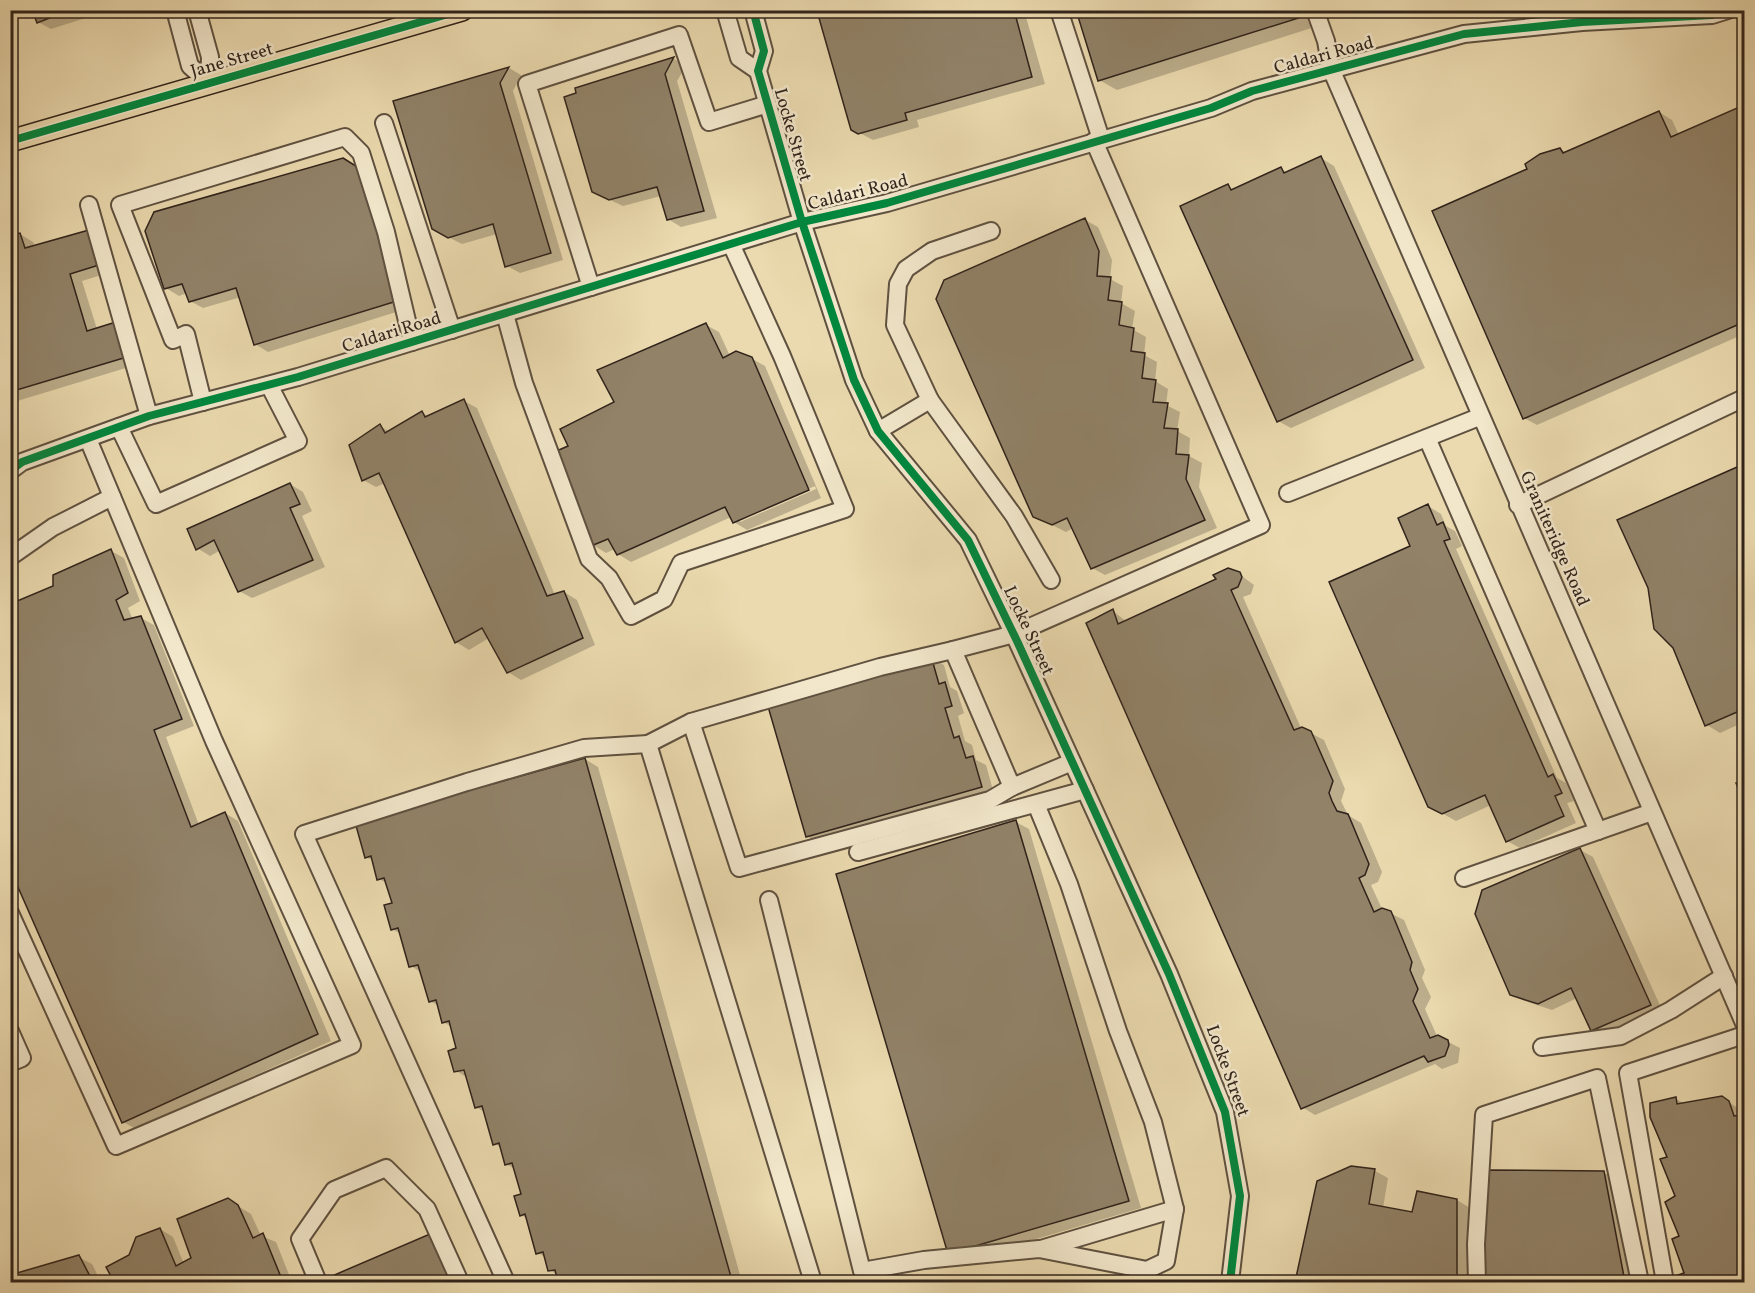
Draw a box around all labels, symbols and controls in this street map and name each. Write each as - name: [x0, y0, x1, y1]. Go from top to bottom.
- street label: Caldari Road: [1271, 31, 1377, 81]
- street label: Jane Street: [188, 37, 276, 85]
- street label: Locke Street: [767, 85, 817, 185]
- street label: Caldari Road: [805, 168, 911, 218]
- street label: Caldari Road: [339, 306, 445, 360]
- street label: Graniteridge Road: [1513, 467, 1595, 611]
- street label: Locke Street: [996, 582, 1060, 680]
- street label: Locke Street: [1199, 1022, 1255, 1120]

